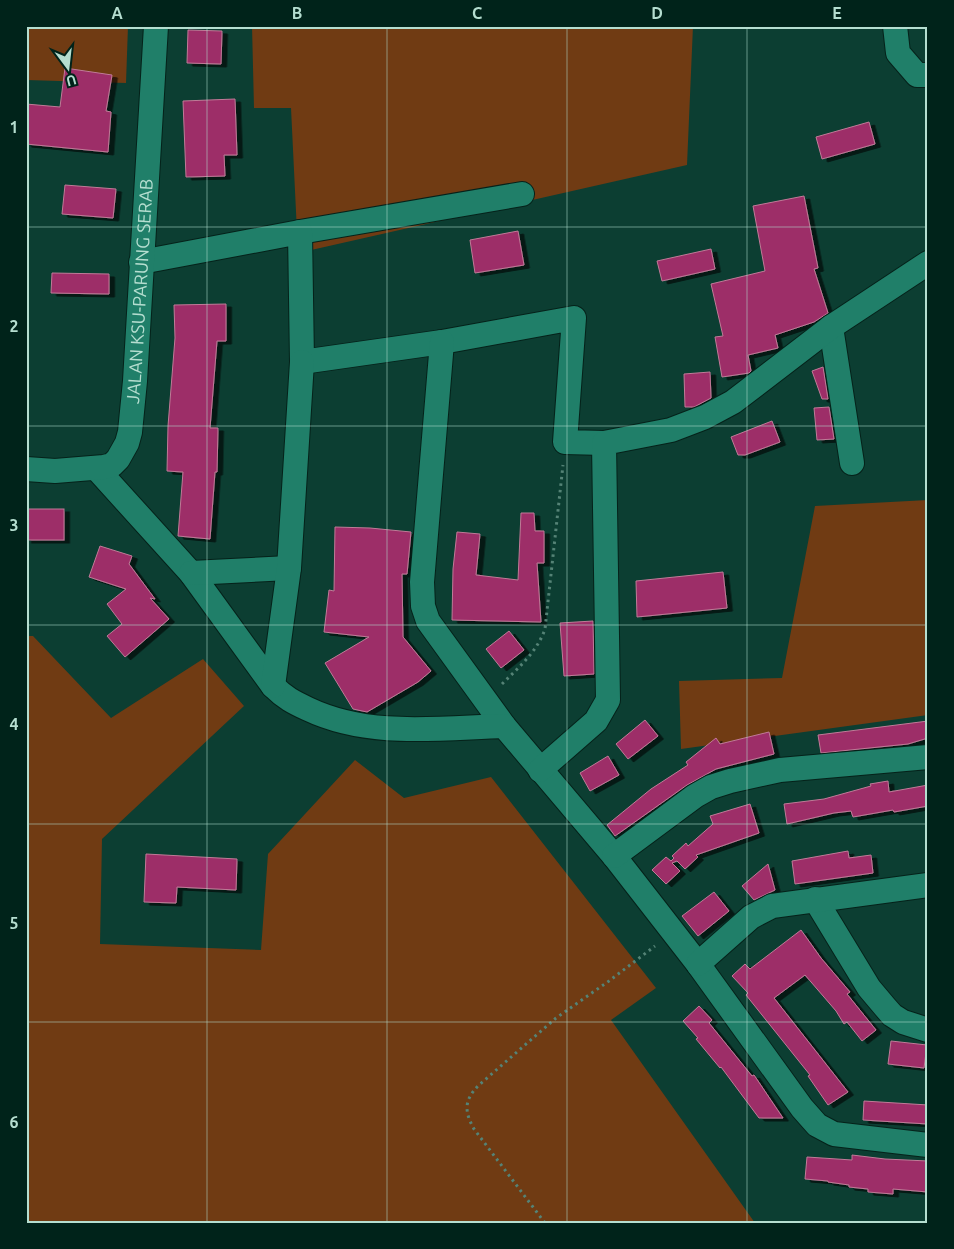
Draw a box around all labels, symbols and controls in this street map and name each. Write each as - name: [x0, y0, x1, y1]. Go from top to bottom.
- text: A: [111, 4, 123, 22]
- text: B: [292, 4, 302, 22]
- text: C: [472, 4, 482, 22]
- text: D: [651, 4, 663, 22]
- text: E: [832, 4, 842, 22]
- north arrow: [42, 42, 92, 92]
- text: U: [65, 72, 78, 90]
- text: 1: [9, 118, 19, 136]
- street label: JALAN KSU-PARUNG SERAB: [122, 178, 156, 404]
- text: 2: [9, 317, 19, 335]
- text: 3: [9, 516, 19, 534]
- text: 4: [9, 715, 19, 733]
- text: 5: [9, 914, 19, 932]
- text: 6: [9, 1113, 19, 1131]

